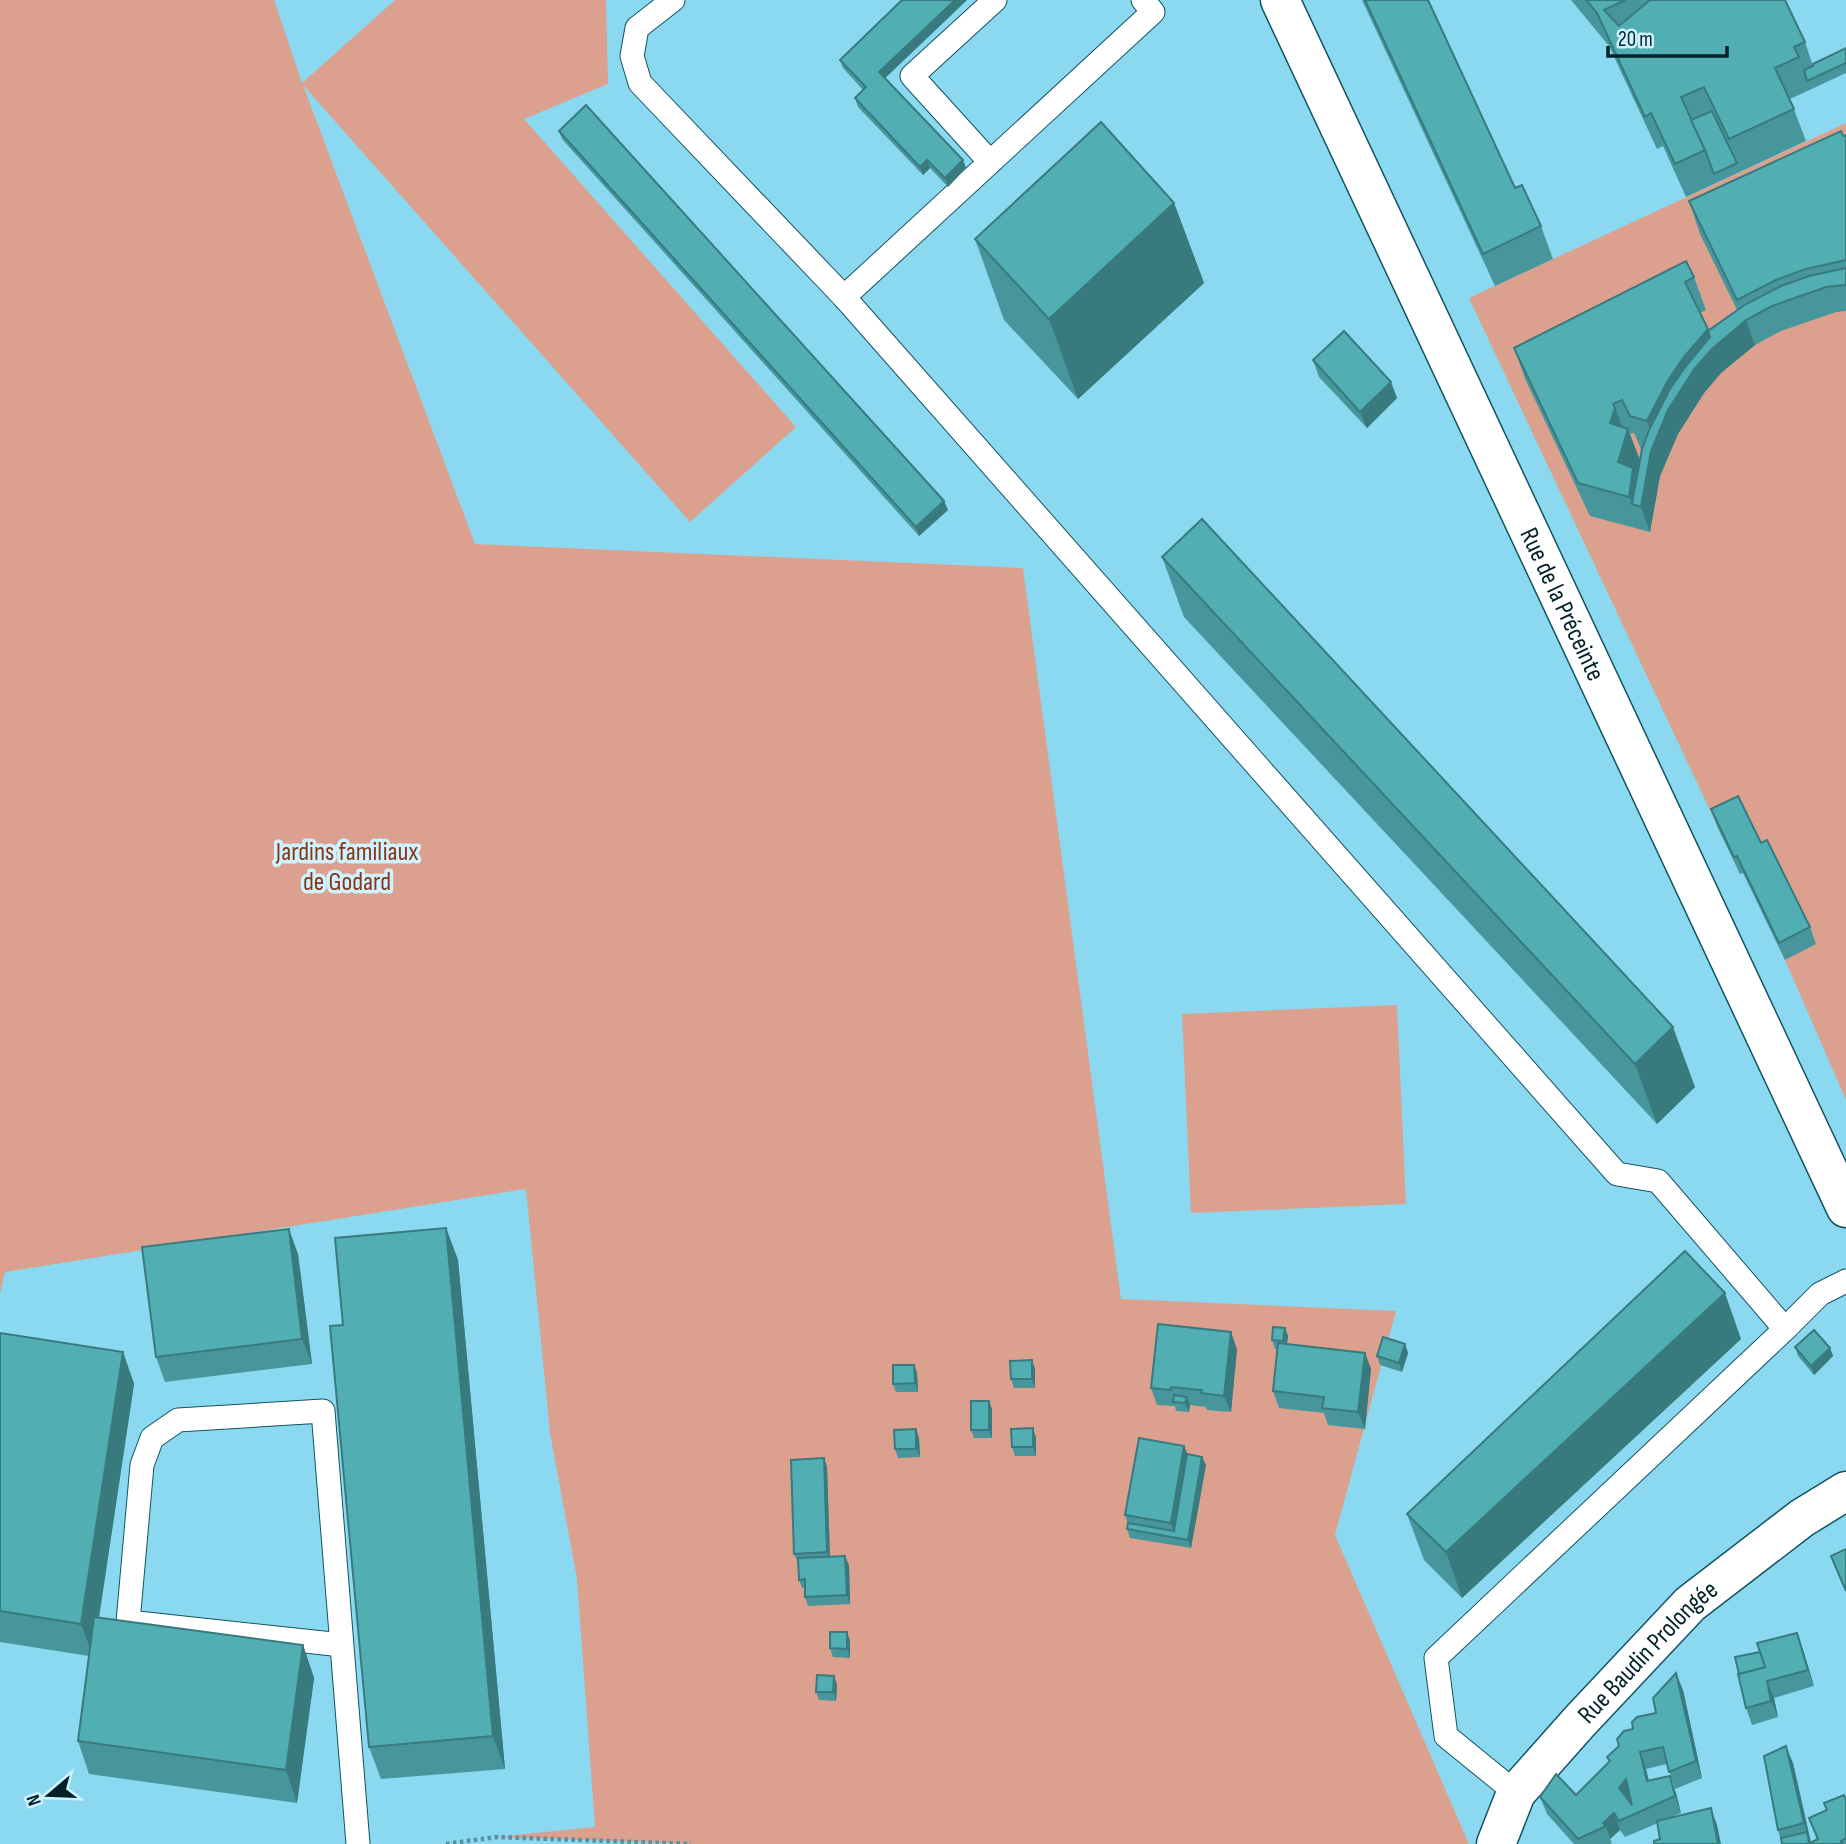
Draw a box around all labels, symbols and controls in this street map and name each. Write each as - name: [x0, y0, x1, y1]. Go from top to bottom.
- scale bar: [1608, 14, 1727, 58]
- text: 20 m: [1618, 27, 1653, 52]
- street label: Rue de la Préceinte: [1512, 523, 1611, 686]
- park label: Jardins familiaux de Godard: [275, 837, 418, 898]
- street label: Rue Baudin Prolongée: [1572, 1575, 1724, 1730]
- north arrow: [14, 1760, 84, 1830]
- text: N: [22, 1792, 47, 1809]

